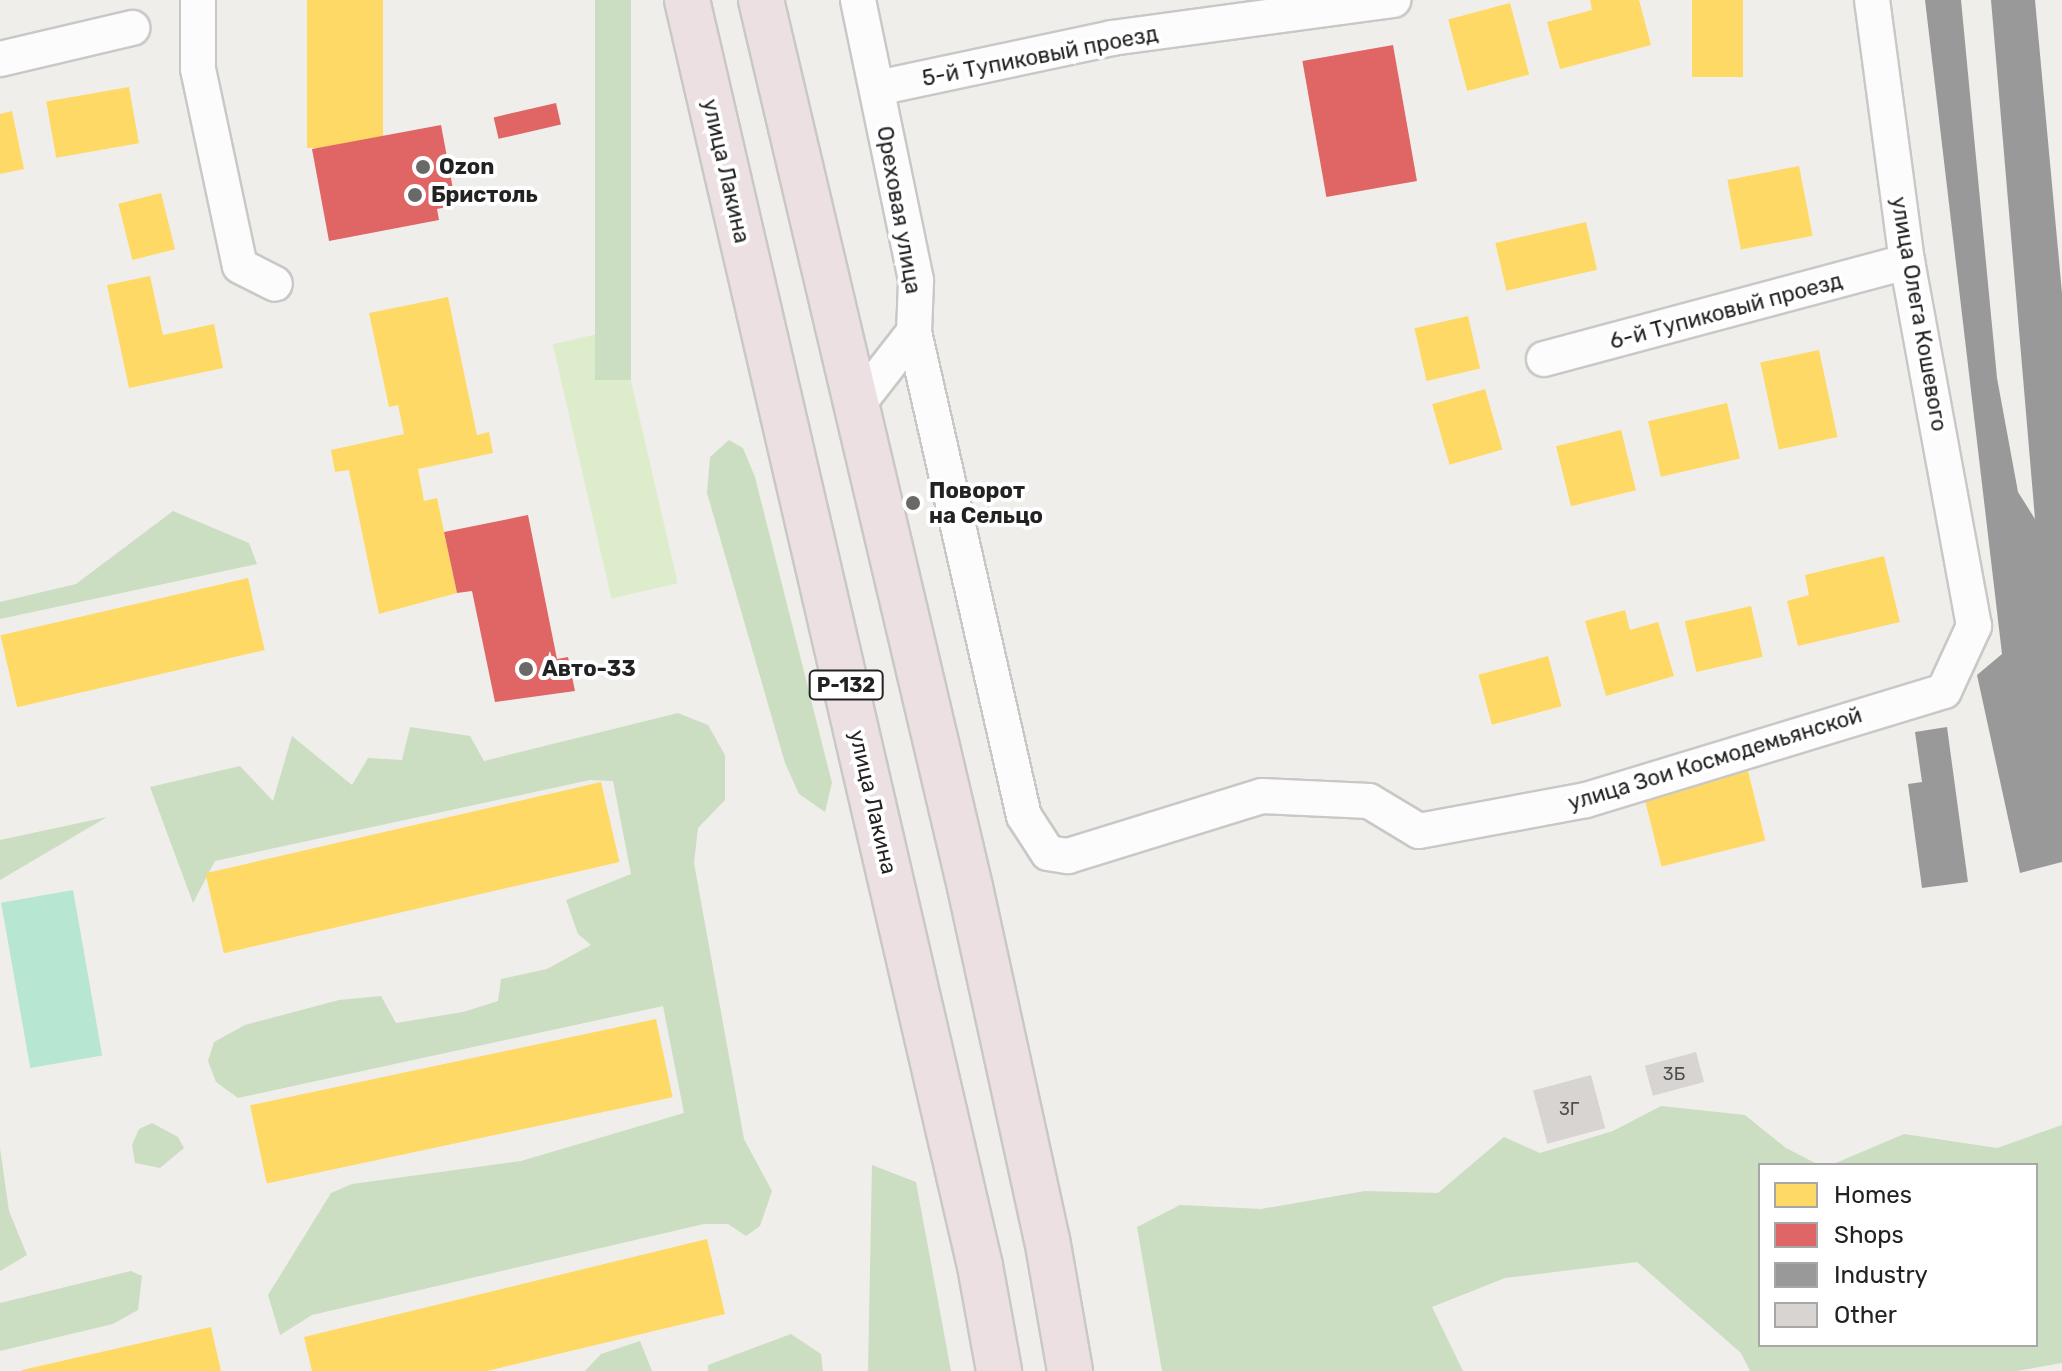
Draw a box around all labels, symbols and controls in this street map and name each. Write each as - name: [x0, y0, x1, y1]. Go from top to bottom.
- street label: 5-й Тупиковый проезд: [920, 20, 1160, 92]
- street label: улица Лакина: [697, 96, 755, 246]
- street label: Ореховая улица: [871, 124, 927, 296]
- place label: Ozon: [439, 154, 494, 180]
- marker: Ozon: [414, 158, 432, 176]
- place label: Бристоль: [431, 182, 538, 208]
- marker: Бристоль: [406, 186, 424, 204]
- street label: улица Олега Кошевого: [1885, 195, 1953, 433]
- street label: 6-й Тупиковый проезд: [1607, 267, 1845, 355]
- place label: Поворот на Сельцо: [929, 477, 1043, 528]
- marker: Поворот на Сельцо: [904, 494, 922, 512]
- place label: Авто-33: [542, 656, 636, 682]
- marker: Авто-33: [517, 660, 535, 678]
- road number: Р-132: [808, 669, 884, 701]
- street label: улица Зои Космодемьянской: [1565, 702, 1865, 816]
- street label: улица Лакина: [844, 727, 902, 877]
- house number: 3Б: [1663, 1063, 1685, 1085]
- house number: 3Г: [1559, 1098, 1579, 1120]
- legend: [1758, 1163, 2038, 1347]
- text: Homes: [1834, 1181, 1912, 1209]
- text: Shops: [1834, 1221, 1904, 1249]
- text: Industry: [1834, 1261, 1928, 1289]
- text: Other: [1834, 1301, 1897, 1329]

